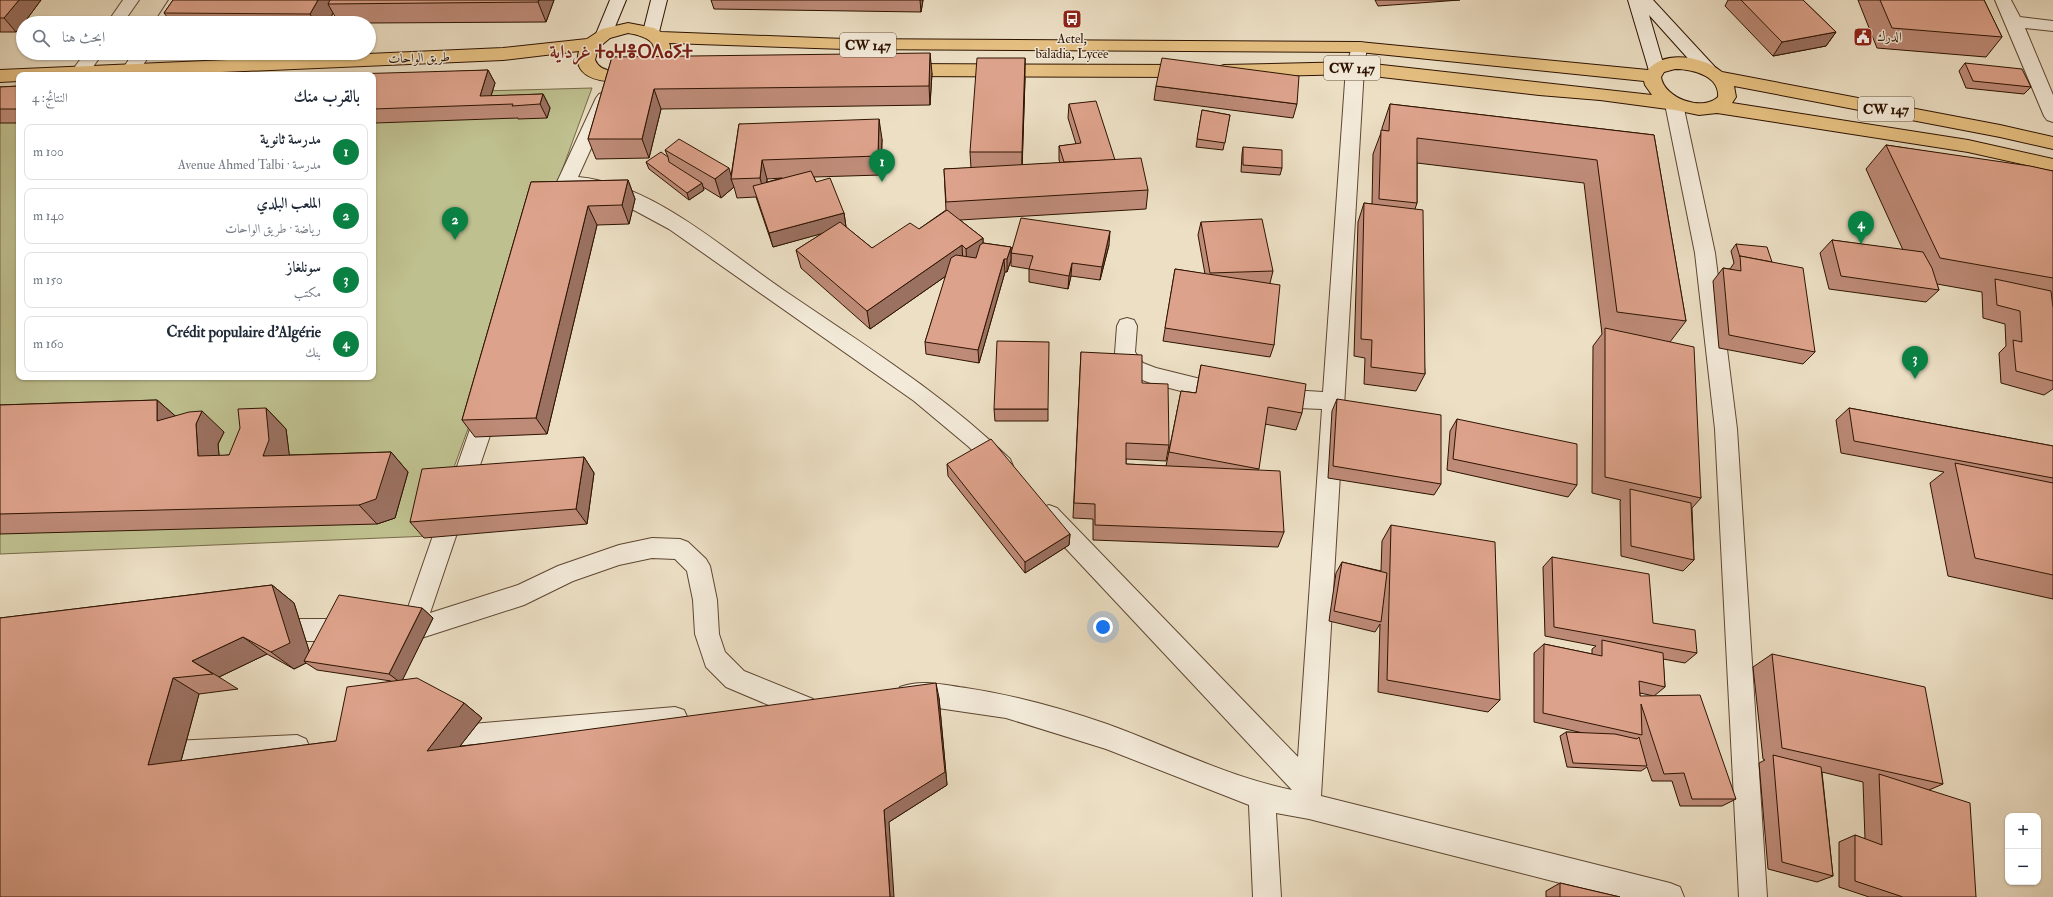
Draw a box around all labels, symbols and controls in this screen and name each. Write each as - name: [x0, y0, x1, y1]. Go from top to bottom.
- bus stop icon: Actel, baladia, Lycee: [1061, 8, 1083, 30]
- search box: [16, 16, 376, 60]
- public building icon: الدرك: [1852, 26, 1874, 48]
- icon: search: [30, 27, 52, 49]
- text: ابحث هنا: [62, 28, 105, 47]
- place label: الدرك: [1877, 29, 1902, 45]
- place label: Actel, baladia, Lycee: [1036, 31, 1109, 63]
- road number: CW 147: [840, 33, 896, 57]
- district label: غرداية ⵜⴰⵖⴻⵔⴷⴰⵢⵜ: [549, 40, 693, 65]
- street label: طريق الواحات: [388, 49, 450, 67]
- road number: CW 147: [1324, 56, 1380, 80]
- text: بالقرب منك: [294, 86, 360, 107]
- text: النتائج: 4: [32, 90, 68, 106]
- road number: CW 147: [1858, 97, 1914, 121]
- text: مدرسة ثانوية: [260, 130, 321, 149]
- text: 100 m: [33, 144, 64, 160]
- text: 1: [344, 144, 348, 160]
- pin: 1: [869, 149, 895, 182]
- text: مدرسة · Avenue Ahmed Talbi: [178, 157, 321, 173]
- text: الملعب البلدي: [256, 194, 321, 213]
- pin: 2: [442, 207, 468, 240]
- text: 140 m: [33, 208, 64, 224]
- text: 2: [343, 208, 349, 224]
- pin: 4: [1848, 211, 1874, 244]
- text: رياضة · طريق الواحات: [225, 221, 321, 237]
- text: سونلغاز: [287, 258, 321, 277]
- text: 150 m: [33, 272, 63, 288]
- text: 3: [344, 272, 349, 288]
- text: مكتب: [294, 285, 321, 301]
- text: Crédit populaire d'Algérie: [167, 323, 321, 342]
- text: 160 m: [33, 336, 64, 352]
- text: 4: [343, 336, 350, 352]
- text: بنك: [305, 345, 321, 361]
- pin: 3: [1902, 346, 1928, 379]
- your location: [1093, 617, 1113, 637]
- map controls: [2005, 813, 2041, 885]
- button: +: [2005, 813, 2041, 849]
- button: −: [2005, 849, 2041, 885]

